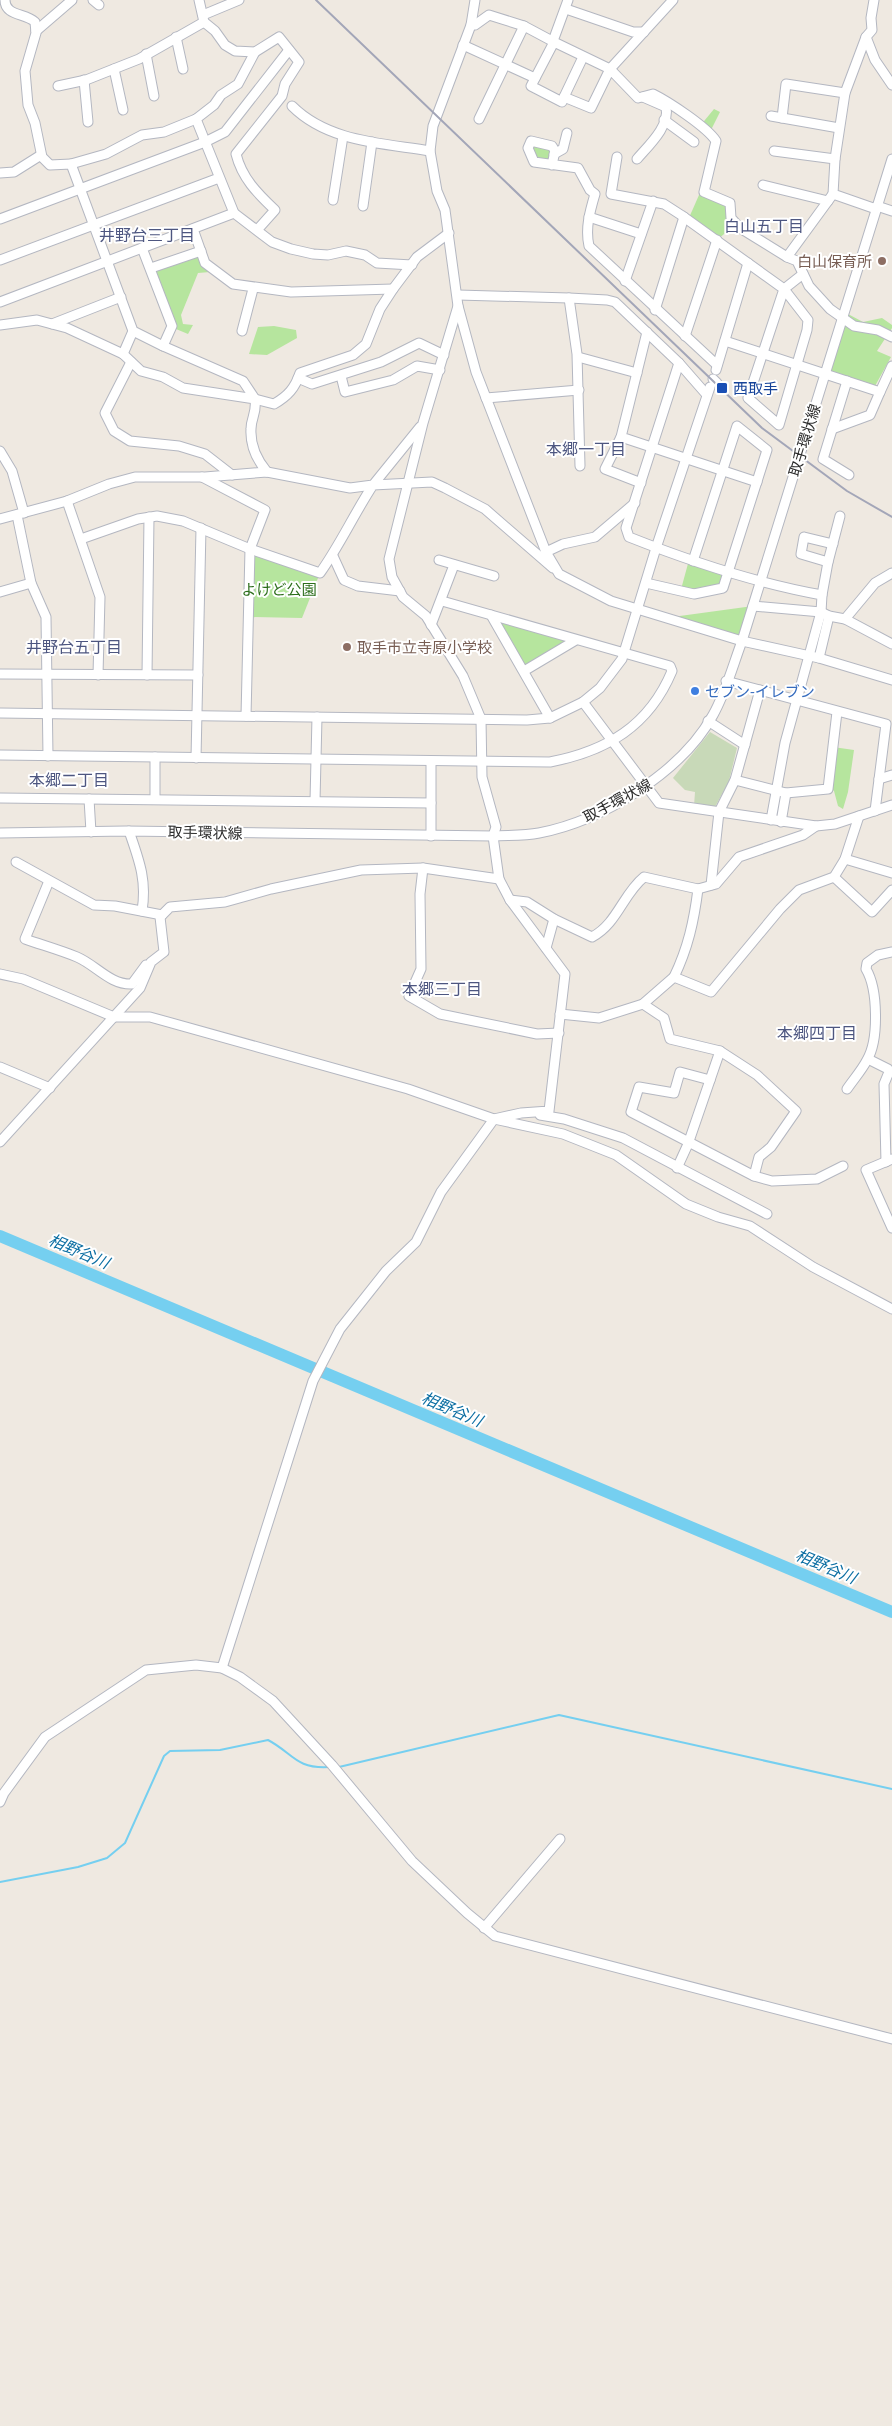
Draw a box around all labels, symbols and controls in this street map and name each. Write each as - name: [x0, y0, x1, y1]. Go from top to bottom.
- district label: 白山五丁目: [724, 215, 804, 237]
- district label: 井野台三丁目: [99, 224, 195, 246]
- place label: 白山保育所: [797, 251, 872, 271]
- marker: 白山保育所: [876, 255, 888, 267]
- place label: 西取手: [733, 378, 778, 398]
- marker: 西取手: [715, 381, 729, 395]
- street label: 取手環状線: [783, 401, 825, 479]
- district label: 本郷一丁目: [546, 438, 626, 460]
- park label: よけど公園: [241, 579, 317, 599]
- district label: 井野台五丁目: [26, 636, 122, 658]
- place label: 取手市立寺原小学校: [357, 637, 492, 657]
- marker: 取手市立寺原小学校: [341, 641, 353, 653]
- place label: セブン-イレブン: [705, 681, 815, 701]
- marker: セブン-イレブン: [689, 685, 701, 697]
- district label: 本郷二丁目: [29, 769, 109, 791]
- street label: 取手環状線: [579, 774, 655, 826]
- street label: 取手環状線: [167, 821, 243, 843]
- district label: 本郷三丁目: [402, 978, 482, 1000]
- district label: 本郷四丁目: [777, 1022, 857, 1044]
- water label: 相野谷川: [45, 1228, 115, 1274]
- water label: 相野谷川: [418, 1386, 488, 1432]
- water label: 相野谷川: [792, 1543, 862, 1589]

